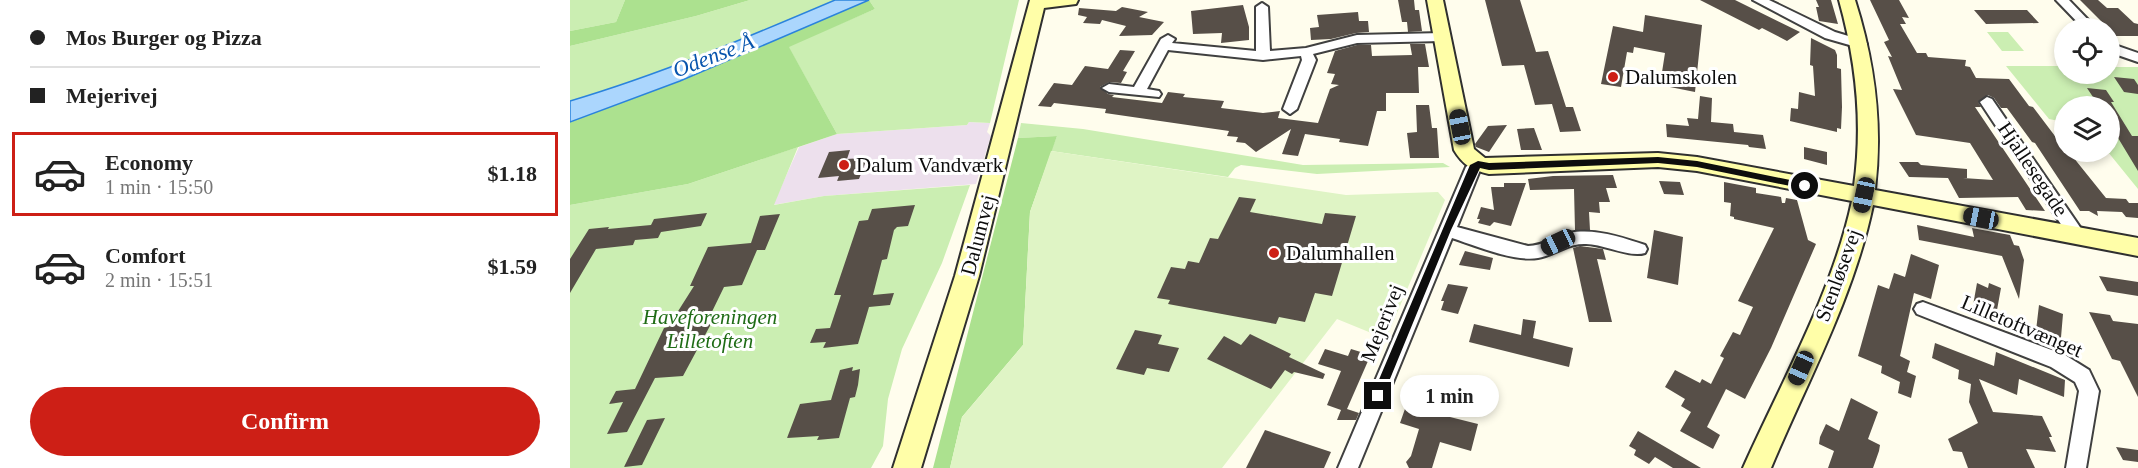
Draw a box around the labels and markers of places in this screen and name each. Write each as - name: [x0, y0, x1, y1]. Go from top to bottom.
- place label: Dalumskolen: [1625, 65, 1737, 89]
- marker: Dalumskolen: [1606, 70, 1620, 84]
- place label: Dalum Vandværk: [856, 153, 1004, 177]
- marker: Dalum Vandværk: [837, 158, 851, 172]
- place label: Dalumhallen: [1286, 241, 1395, 265]
- marker: Dalumhallen: [1267, 246, 1281, 260]

